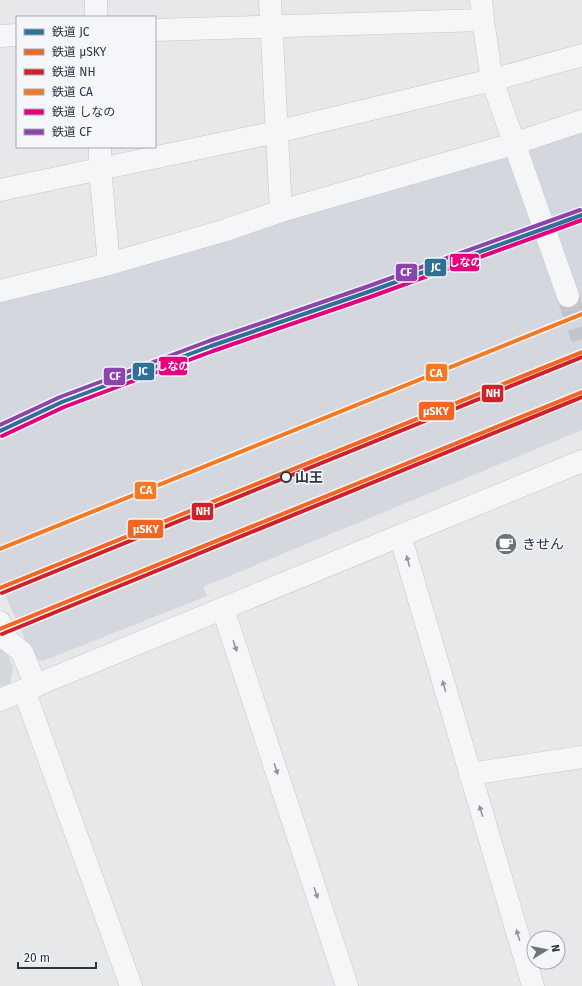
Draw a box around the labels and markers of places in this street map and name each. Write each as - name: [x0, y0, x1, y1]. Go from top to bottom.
- place label: 山王: [295, 469, 323, 486]
- marker: 山王: [280, 471, 292, 483]
- cafe icon: きせん: [493, 531, 519, 557]
- place label: きせん: [522, 536, 564, 553]

